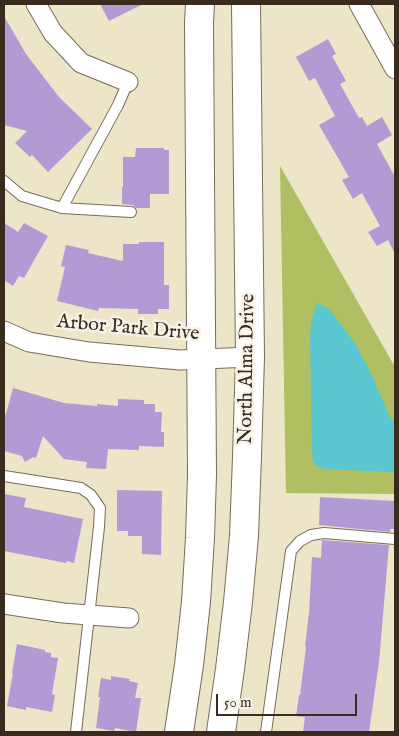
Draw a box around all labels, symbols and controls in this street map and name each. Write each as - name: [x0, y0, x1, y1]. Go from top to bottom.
- street label: North Alma Drive: [235, 293, 261, 445]
- street label: Arbor Park Drive: [56, 311, 200, 347]
- scale bar: [219, 684, 360, 716]
- text: 50 m: [224, 693, 252, 712]

